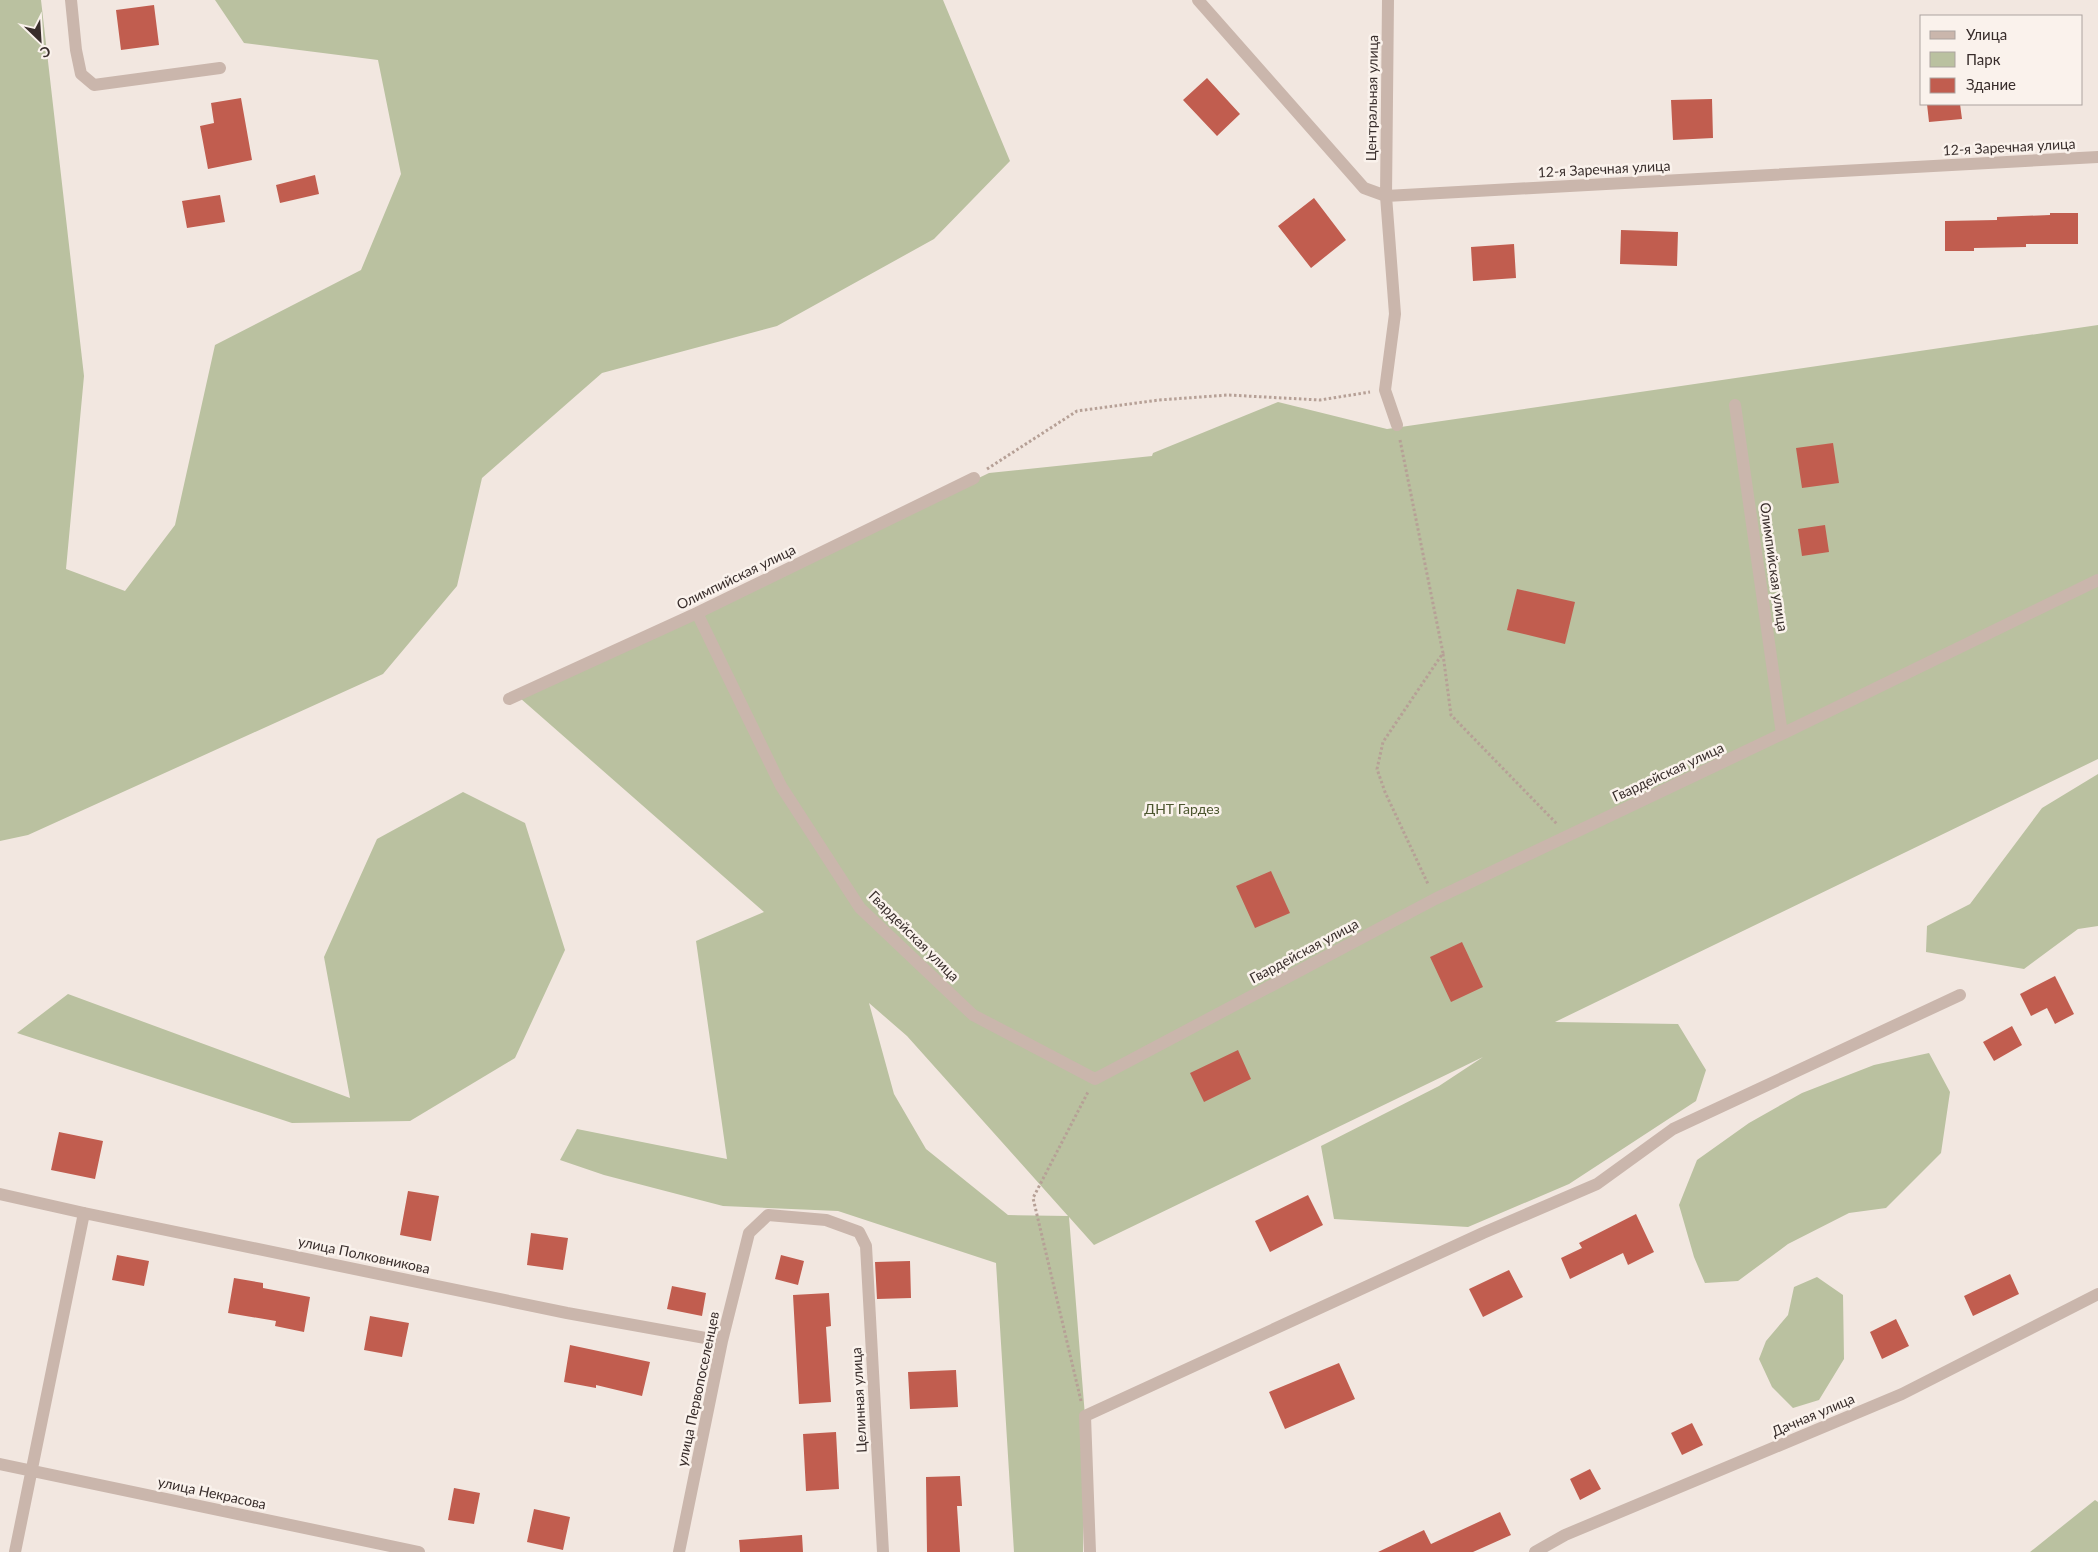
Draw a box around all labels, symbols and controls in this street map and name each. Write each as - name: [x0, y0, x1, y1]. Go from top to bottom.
- north arrow: [15, 15, 65, 65]
- legend: [1920, 15, 2083, 105]
- text: Улица: [1966, 25, 2007, 43]
- street label: Центральная улица: [1362, 35, 1381, 161]
- text: С: [37, 43, 53, 62]
- text: Парк: [1966, 50, 2001, 68]
- text: Здание: [1966, 75, 2016, 93]
- street label: 12-я Заречная улица: [1942, 135, 2076, 158]
- street label: 12-я Заречная улица: [1537, 157, 1671, 180]
- street label: Олимпийская улица: [1757, 501, 1792, 633]
- street label: Олимпийская улица: [673, 540, 798, 613]
- street label: Гвардейская улица: [1609, 738, 1726, 805]
- park label: ДНТ Гардез: [1144, 800, 1220, 817]
- street label: Гвардейская улица: [866, 887, 963, 984]
- street label: Гвардейская улица: [1246, 915, 1361, 986]
- street label: улица Полковникова: [297, 1232, 432, 1277]
- street label: улица Первопоселенцев: [673, 1310, 722, 1468]
- street label: Целинная улица: [847, 1347, 870, 1453]
- street label: Дачная улица: [1769, 1389, 1857, 1440]
- street label: улица Некрасова: [156, 1473, 268, 1512]

